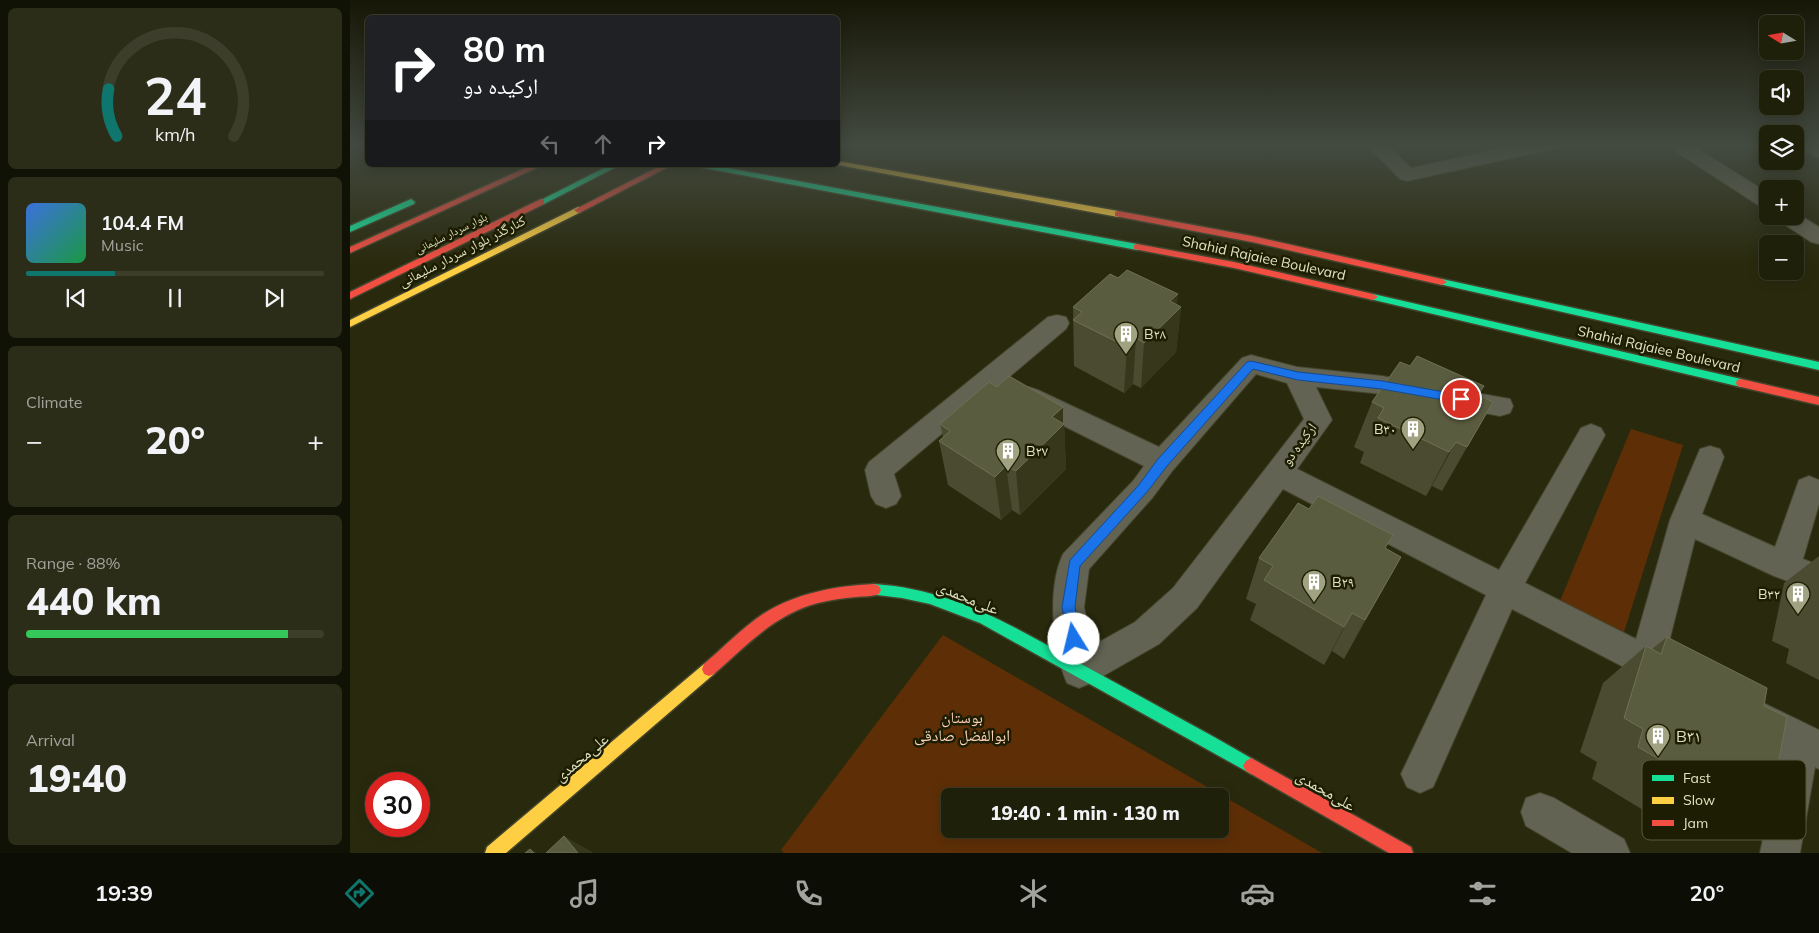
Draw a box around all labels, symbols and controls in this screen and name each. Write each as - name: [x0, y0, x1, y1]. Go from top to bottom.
- north arrow: [1759, 15, 1804, 60]
- map controls: [1759, 15, 1804, 280]
- text: 80 m: [463, 27, 546, 71]
- icon: right: [380, 35, 445, 100]
- text: 24: [144, 63, 206, 128]
- button: sound: [1759, 70, 1804, 115]
- text: ارکیده دو: [463, 72, 538, 100]
- text: km/h: [155, 123, 195, 145]
- button: layers: [1759, 125, 1804, 170]
- icon: left: [536, 130, 564, 158]
- icon: ahead: [589, 130, 617, 158]
- icon: right: [642, 130, 670, 158]
- button: +: [1759, 180, 1804, 225]
- street label: بلوار سردار سلیمانی: [413, 210, 489, 256]
- text: 104.4 FM: [101, 211, 184, 235]
- street label: کنارگذر بلوار سردار سلیمانی: [395, 211, 529, 291]
- street label: Shahid Rajaiee Boulevard: [1181, 232, 1347, 284]
- text: Music: [101, 235, 144, 255]
- button: −: [1759, 235, 1804, 280]
- icon: previous: [62, 284, 90, 312]
- icon: pause: [161, 284, 189, 312]
- icon: next: [260, 284, 288, 312]
- building icon: B۲۸: [1113, 321, 1139, 355]
- street label: Shahid Rajaiee Boulevard: [1576, 322, 1742, 376]
- place label: B۲۸: [1144, 325, 1166, 343]
- pin: [1440, 378, 1482, 420]
- icon: arrive: [1447, 385, 1475, 413]
- text: Climate: [26, 392, 82, 412]
- text: 20°: [145, 416, 205, 464]
- building icon: B۳۰: [1400, 416, 1426, 450]
- street label: ارکیده دو: [1278, 419, 1320, 469]
- place label: B۳۰: [1374, 420, 1396, 438]
- text: −: [26, 423, 43, 458]
- text: +: [307, 423, 324, 458]
- building icon: B۲۷: [995, 438, 1021, 472]
- place label: B۲۷: [1026, 442, 1048, 460]
- text: Range · 88%: [26, 553, 121, 573]
- building icon: B۲۹: [1301, 569, 1327, 603]
- place label: B۲۹: [1332, 573, 1354, 591]
- street label: علی‌محمدی: [934, 576, 1002, 619]
- text: 440 km: [26, 577, 162, 625]
- building icon: B۳۲: [1785, 581, 1811, 615]
- place label: B۳۲: [1758, 585, 1780, 603]
- position arrow: [1047, 612, 1099, 664]
- park label: بوستان ابوالفضل صادقی: [914, 707, 1010, 746]
- building icon: B۳۱: [1645, 723, 1671, 757]
- place label: B۳۱: [1676, 726, 1701, 746]
- street label: علی‌محمدی: [550, 728, 613, 786]
- text: Arrival: [26, 730, 75, 750]
- text: 19:40: [26, 754, 127, 802]
- legend: [1642, 760, 1806, 840]
- street label: علی‌محمدی: [1292, 765, 1359, 816]
- text: Fast: [1683, 769, 1711, 787]
- speed limit sign: 30: [365, 772, 430, 837]
- text: Slow: [1683, 791, 1715, 809]
- text: 19:40 · 1 min · 130 m: [990, 801, 1180, 825]
- text: Jam: [1683, 814, 1708, 832]
- icon: directions: [342, 876, 377, 911]
- icon: music: [567, 876, 602, 911]
- icon: phone: [791, 876, 826, 911]
- icon: climate: [1016, 876, 1051, 911]
- icon: car: [1240, 876, 1275, 911]
- icon: filters: [1465, 876, 1500, 911]
- text: 19:39: [95, 879, 153, 907]
- text: 20°: [1689, 879, 1724, 907]

